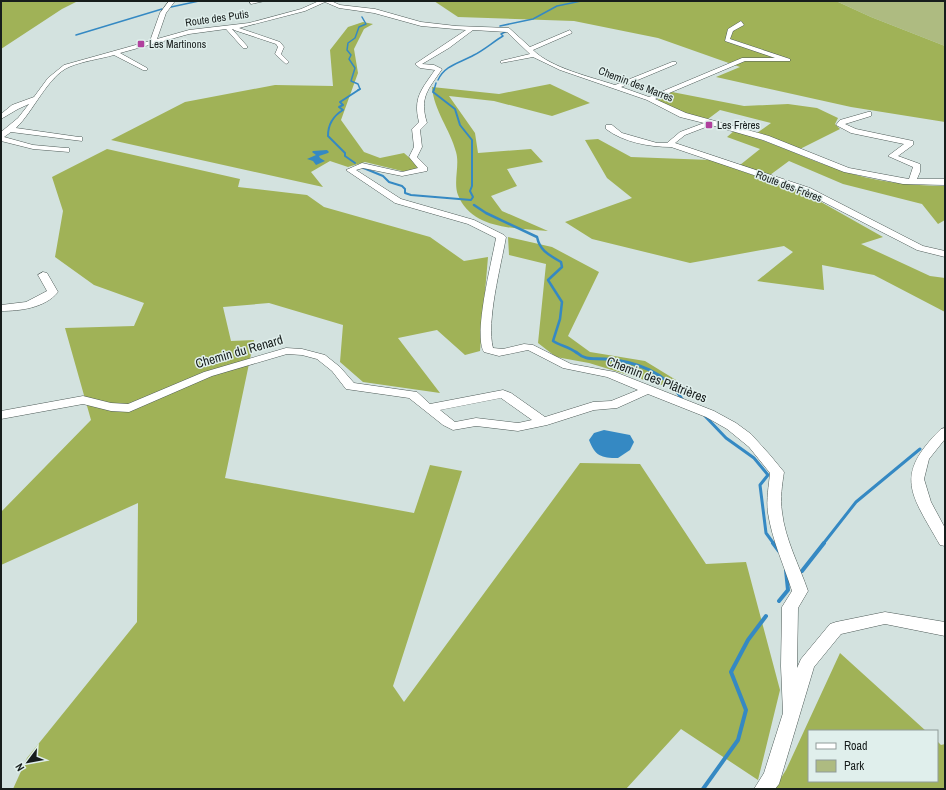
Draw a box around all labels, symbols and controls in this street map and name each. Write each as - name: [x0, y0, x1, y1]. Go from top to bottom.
- street label: Route des Putis: [184, 7, 250, 29]
- place label: Les Martinons: [149, 37, 207, 51]
- marker: Les Martinons: [136, 39, 146, 49]
- street label: Chemin des Marres: [597, 63, 676, 105]
- place label: Les Frères: [717, 118, 761, 132]
- marker: Les Frères: [704, 120, 714, 130]
- street label: Route des Frères: [754, 167, 824, 205]
- street label: Chemin du Renard: [194, 331, 285, 372]
- street label: Chemin des Plâtrières: [604, 353, 709, 406]
- legend: [808, 730, 938, 782]
- text: Road: [844, 738, 868, 754]
- north arrow: [8, 742, 48, 782]
- text: Park: [844, 758, 864, 774]
- text: N: [12, 761, 27, 774]

